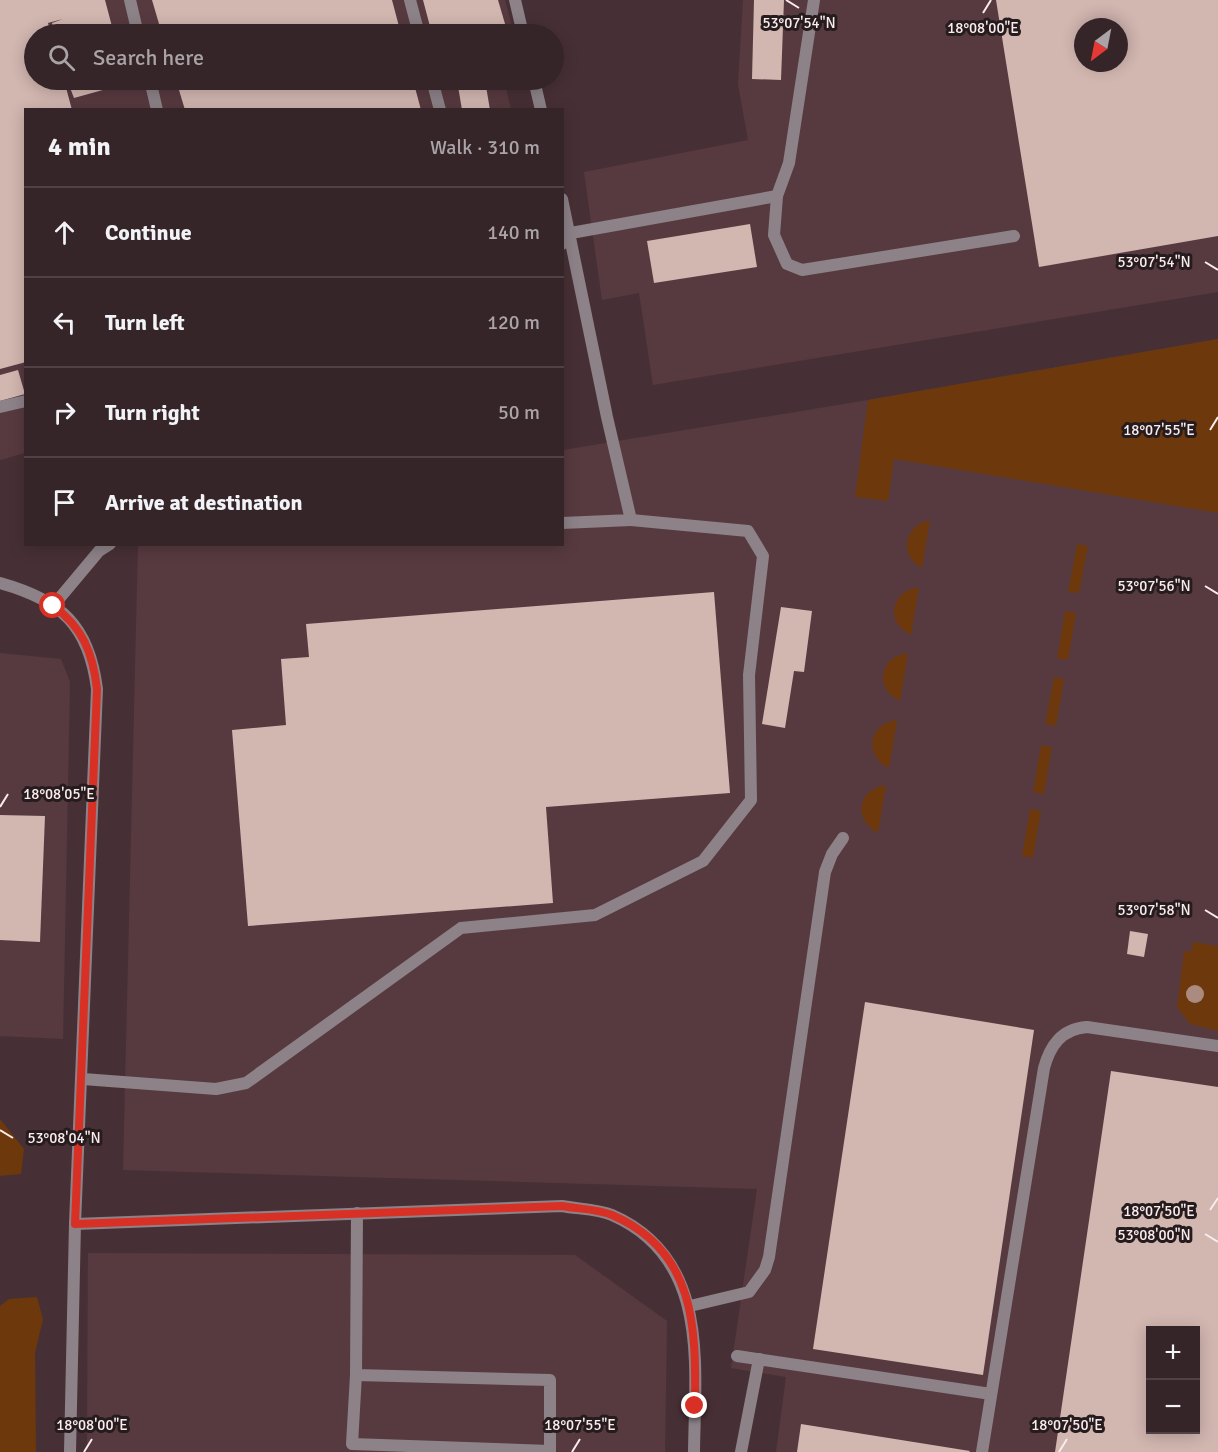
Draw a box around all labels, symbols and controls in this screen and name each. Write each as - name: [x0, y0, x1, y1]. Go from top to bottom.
- text: 53°07'54"N: [762, 14, 836, 32]
- north arrow: [1074, 18, 1128, 72]
- text: 18°08'00"E: [947, 19, 1019, 37]
- search box: [24, 24, 564, 90]
- icon: search: [45, 41, 78, 74]
- text: Search here: [93, 44, 204, 71]
- text: 4 min: [48, 131, 111, 163]
- text: Walk · 310 m: [430, 135, 540, 160]
- icon: ahead: [48, 216, 81, 249]
- text: Continue: [105, 219, 192, 246]
- text: 140 m: [487, 220, 540, 245]
- text: 53°07'54"N: [1117, 253, 1191, 271]
- icon: left: [48, 306, 81, 339]
- text: Turn left: [105, 309, 185, 336]
- text: 120 m: [487, 310, 540, 335]
- icon: right: [48, 396, 81, 429]
- text: Turn right: [105, 399, 200, 426]
- text: 50 m: [498, 400, 540, 425]
- text: 18°07'55"E: [1123, 421, 1195, 439]
- icon: arrive: [48, 486, 81, 519]
- text: Arrive at destination: [105, 489, 302, 516]
- text: 53°07'56"N: [1117, 577, 1191, 595]
- route start: [39, 592, 65, 618]
- text: 18°08'05"E: [23, 785, 95, 803]
- text: 53°07'58"N: [1117, 901, 1191, 919]
- text: 53°08'04"N: [27, 1129, 101, 1147]
- text: 18°07'50"E: [1123, 1202, 1195, 1220]
- text: 53°08'00"N: [1117, 1226, 1191, 1244]
- map controls: [1146, 1326, 1200, 1434]
- button: +: [1146, 1326, 1200, 1380]
- button: −: [1146, 1380, 1200, 1434]
- route end: [681, 1392, 707, 1418]
- text: 18°08'00"E: [56, 1416, 128, 1434]
- text: 18°07'55"E: [544, 1416, 616, 1434]
- text: 18°07'50"E: [1031, 1416, 1103, 1434]

